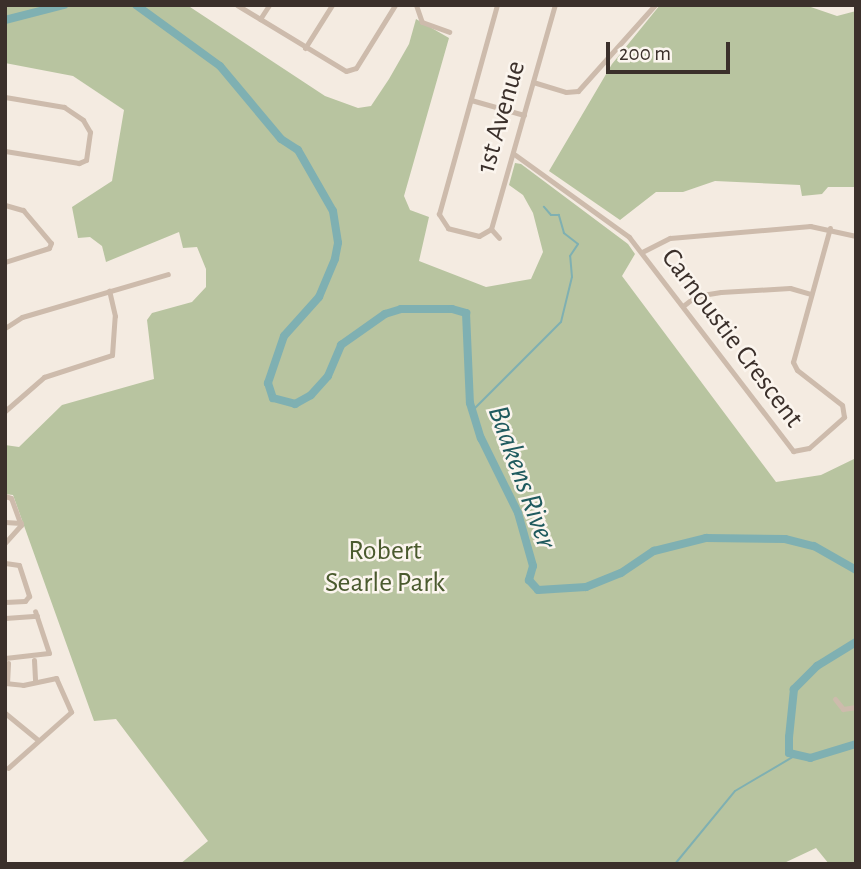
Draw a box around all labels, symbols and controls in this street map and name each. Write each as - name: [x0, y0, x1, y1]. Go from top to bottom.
- scale bar: [609, 28, 733, 72]
- text: 200 m: [619, 43, 671, 64]
- street label: 1st Avenue: [469, 57, 533, 177]
- street label: Carnoustie Crescent: [654, 242, 810, 434]
- water label: Baakens River: [480, 401, 564, 553]
- park label: Robert Searle Park: [325, 534, 445, 600]

